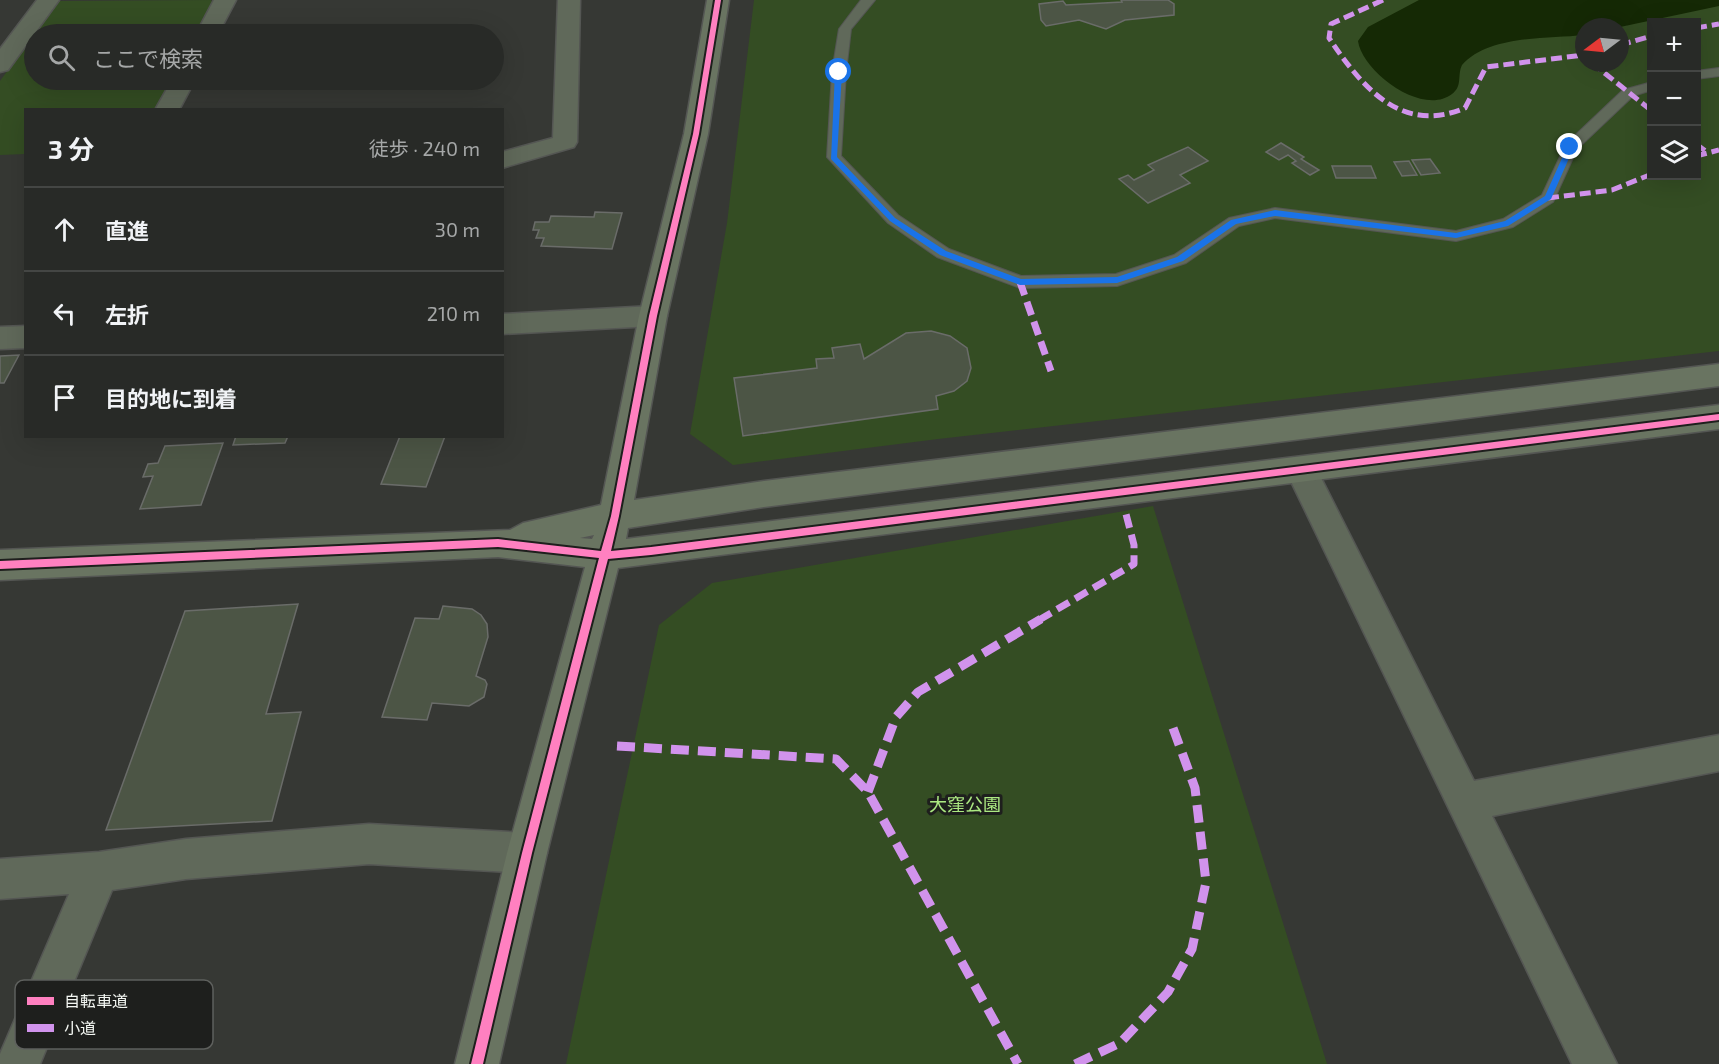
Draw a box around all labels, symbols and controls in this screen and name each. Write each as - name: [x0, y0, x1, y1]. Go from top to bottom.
- north arrow: [1575, 18, 1629, 72]
- map controls: [1647, 18, 1701, 180]
- button: +: [1647, 18, 1701, 72]
- search box: [24, 24, 504, 90]
- icon: search: [45, 41, 78, 74]
- text: ここで検索: [93, 45, 203, 71]
- route start: [825, 58, 851, 84]
- button: −: [1647, 72, 1701, 126]
- button: layers: [1647, 126, 1701, 180]
- text: 3 分: [48, 133, 94, 164]
- route end: [1556, 133, 1582, 159]
- text: 徒歩 · 240 m: [369, 136, 480, 160]
- icon: ahead: [48, 213, 81, 246]
- text: 直進: [105, 217, 149, 243]
- text: 30 m: [435, 217, 480, 241]
- icon: left: [48, 297, 81, 330]
- text: 左折: [105, 301, 149, 327]
- text: 210 m: [427, 301, 480, 325]
- icon: arrive: [48, 381, 81, 414]
- text: 目的地に到着: [105, 385, 237, 411]
- park label: 大窪公園: [929, 793, 1001, 815]
- legend: [15, 980, 213, 1049]
- text: 自転車道: [64, 991, 128, 1010]
- text: 小道: [64, 1018, 96, 1037]

